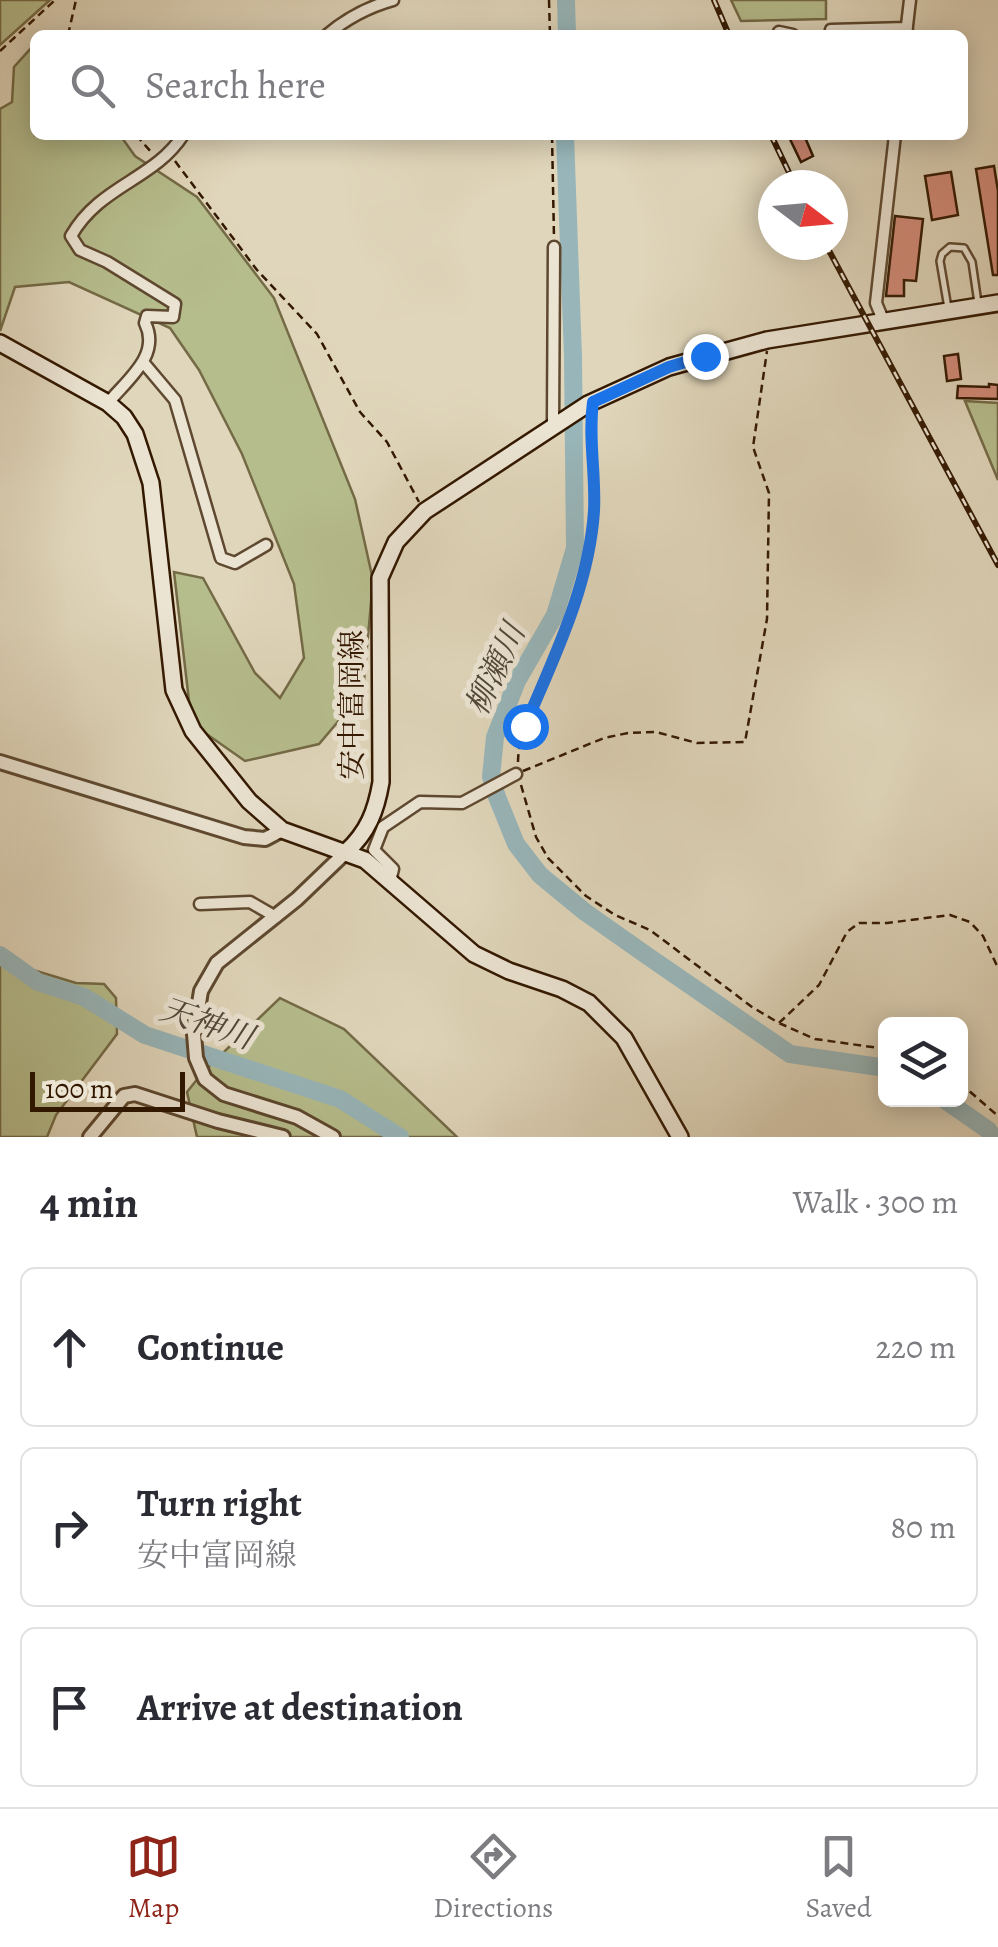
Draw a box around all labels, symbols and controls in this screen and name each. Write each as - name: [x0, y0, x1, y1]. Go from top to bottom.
- search box: [30, 30, 968, 140]
- icon: search: [65, 58, 120, 113]
- text: Search here: [145, 59, 326, 111]
- north arrow: [758, 170, 848, 260]
- route end: [683, 334, 729, 380]
- water label: 柳瀬川: [455, 613, 536, 722]
- street label: 安中富岡線: [332, 630, 372, 780]
- route start: [503, 704, 549, 750]
- water label: 天神川: [154, 987, 262, 1060]
- map controls: [878, 1017, 968, 1107]
- button: layers: [878, 1017, 968, 1107]
- scale bar: [30, 1067, 185, 1112]
- text: 100 m: [45, 1070, 113, 1108]
- text: 4 min: [40, 1174, 138, 1231]
- text: Walk · 300 m: [793, 1180, 958, 1224]
- icon: ahead: [42, 1320, 97, 1375]
- text: Continue: [137, 1321, 284, 1373]
- text: 220 m: [876, 1325, 956, 1369]
- text: Turn right: [137, 1477, 302, 1529]
- icon: right: [42, 1500, 97, 1555]
- text: 80 m: [890, 1505, 956, 1549]
- text: 安中富岡線: [137, 1533, 297, 1577]
- icon: arrive: [42, 1680, 97, 1735]
- text: Arrive at destination: [137, 1681, 463, 1733]
- tab: Map: [126, 1829, 181, 1927]
- tab: Directions: [433, 1829, 553, 1927]
- tab: Saved: [806, 1829, 872, 1927]

